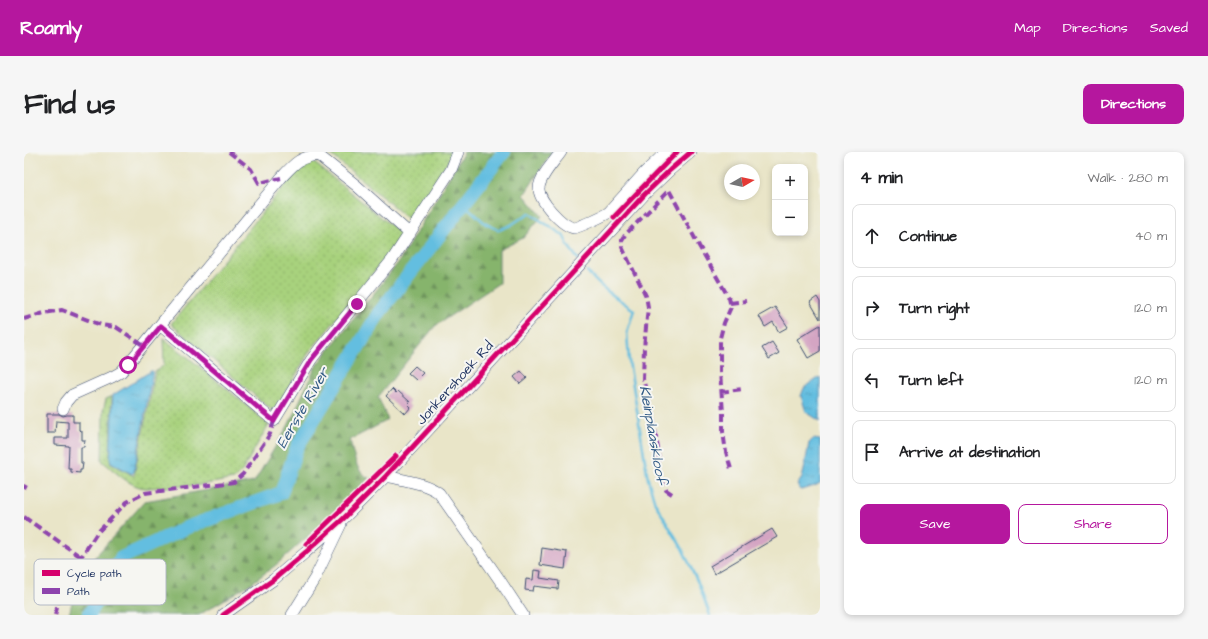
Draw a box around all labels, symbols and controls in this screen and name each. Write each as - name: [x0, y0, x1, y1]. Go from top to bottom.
- text: Roamly: [20, 15, 82, 42]
- text: Map: [1014, 18, 1041, 38]
- text: Directions: [1063, 18, 1128, 38]
- text: Saved: [1150, 18, 1188, 38]
- button: Directions: [1083, 84, 1184, 124]
- text: Find us: [24, 85, 115, 124]
- north arrow: [724, 164, 760, 200]
- map controls: [772, 164, 808, 236]
- button: +: [772, 164, 808, 200]
- text: 4 min: [860, 166, 903, 190]
- text: Walk · 280 m: [1087, 169, 1168, 187]
- button: −: [772, 200, 808, 236]
- icon: ahead: [861, 225, 883, 247]
- text: Continue: [899, 226, 957, 247]
- text: 40 m: [1135, 227, 1167, 245]
- route end: [348, 295, 366, 313]
- icon: right: [861, 297, 883, 319]
- text: Turn right: [899, 298, 970, 319]
- text: 120 m: [1134, 299, 1167, 317]
- street label: Jonkershoek Rd: [412, 337, 498, 429]
- route start: [119, 356, 137, 374]
- water label: Eerste River: [271, 362, 335, 452]
- icon: left: [861, 369, 883, 391]
- text: Turn left: [899, 370, 963, 391]
- text: 120 m: [1134, 371, 1167, 389]
- water label: Kleinplaaskloof: [634, 384, 672, 488]
- icon: arrive: [861, 441, 883, 463]
- text: Arrive at destination: [899, 442, 1040, 463]
- button: Save: [860, 504, 1010, 544]
- button: Share: [1018, 504, 1168, 544]
- legend: [34, 559, 166, 605]
- text: Cycle path: [67, 566, 122, 582]
- text: Path: [67, 584, 90, 599]

